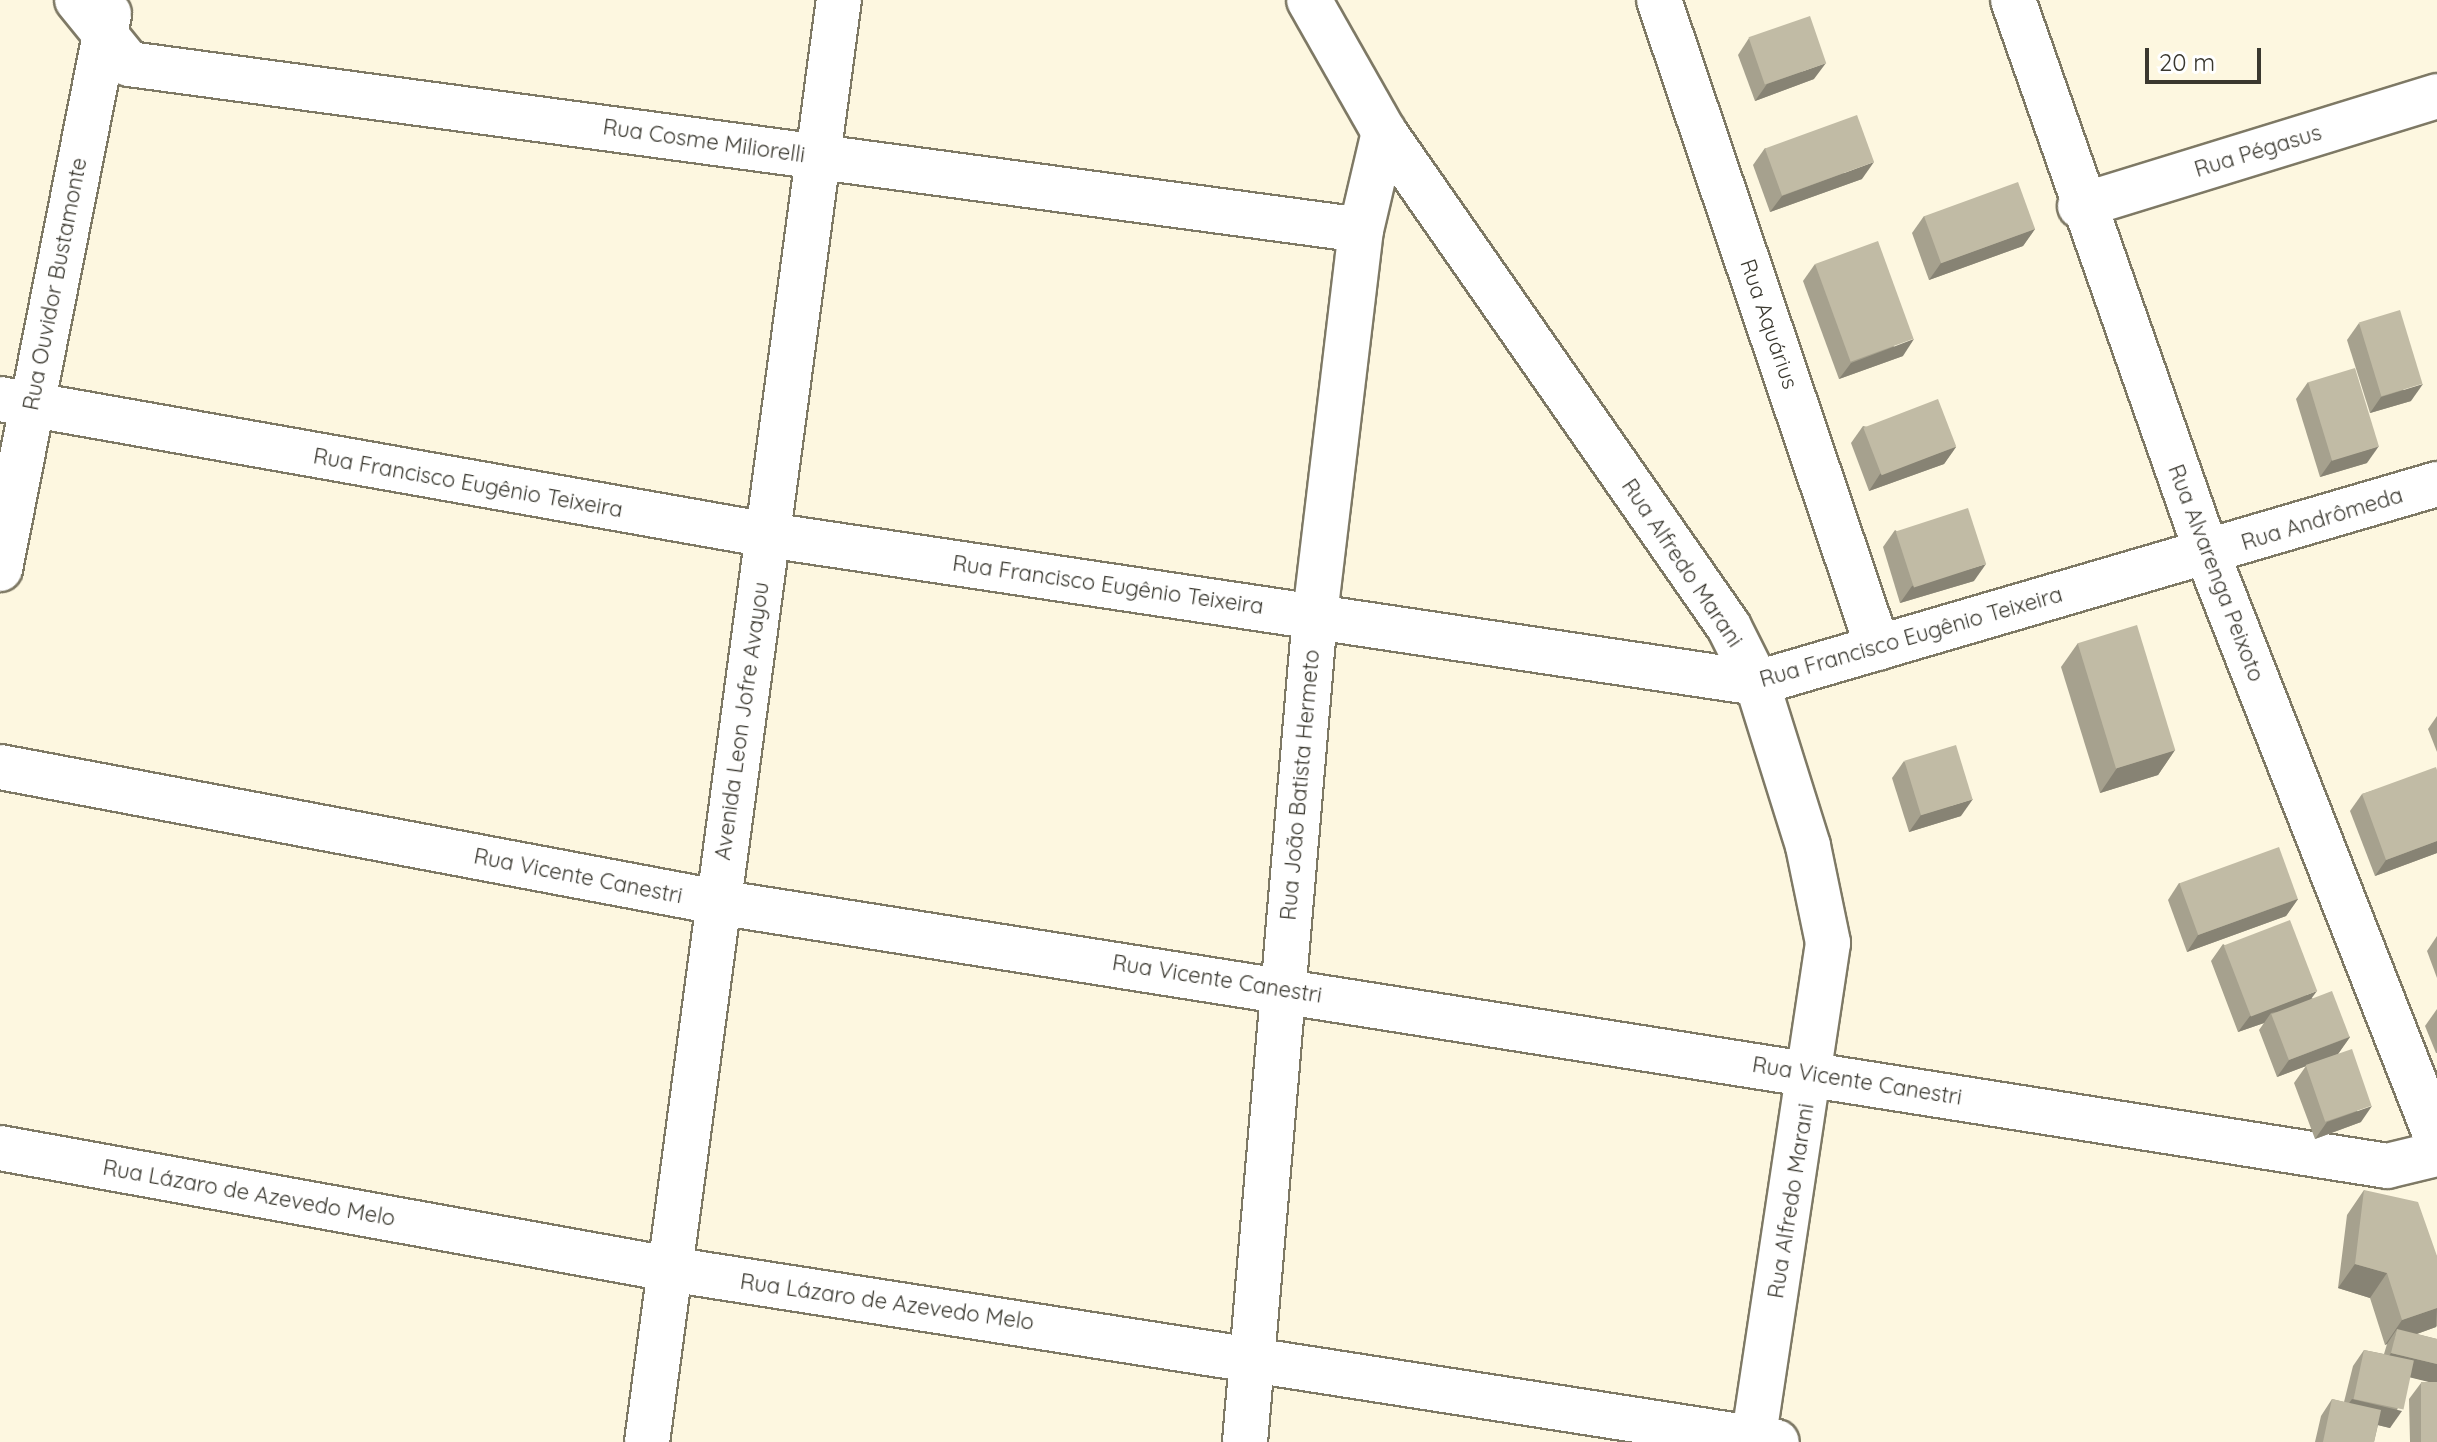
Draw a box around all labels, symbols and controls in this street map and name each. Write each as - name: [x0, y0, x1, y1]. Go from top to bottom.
- scale bar: [2149, 32, 2265, 82]
- text: 20 m: [2159, 47, 2215, 77]
- street label: Rua Cosme Miliorelli: [601, 114, 807, 168]
- street label: Rua Pégasus: [2191, 119, 2325, 183]
- street label: Rua Ouvidor Bustamonte: [18, 155, 92, 413]
- street label: Rua Aquárius: [1734, 255, 1804, 393]
- street label: Rua Francisco Eugênio Teixeira: [311, 443, 625, 523]
- street label: Rua Alvarenga Peixoto: [2162, 461, 2270, 685]
- street label: Rua Alfredo Marani: [1616, 474, 1748, 652]
- street label: Rua Andrômeda: [2238, 482, 2406, 556]
- street label: Rua Francisco Eugênio Teixeira: [951, 550, 1265, 620]
- street label: Avenida Leon Jofre Avayou: [709, 580, 775, 862]
- street label: Rua Francisco Eugênio Teixeira: [1757, 581, 2065, 693]
- street label: Rua João Batista Hermeto: [1275, 649, 1325, 921]
- street label: Rua Vicente Canestri: [472, 843, 684, 909]
- street label: Rua Vicente Canestri: [1110, 949, 1324, 1009]
- street label: Rua Vicente Canestri: [1750, 1051, 1964, 1111]
- street label: Rua Alfredo Marani: [1763, 1102, 1819, 1300]
- street label: Rua Lázaro de Azevedo Melo: [101, 1154, 397, 1232]
- street label: Rua Lázaro de Azevedo Melo: [738, 1268, 1036, 1336]

